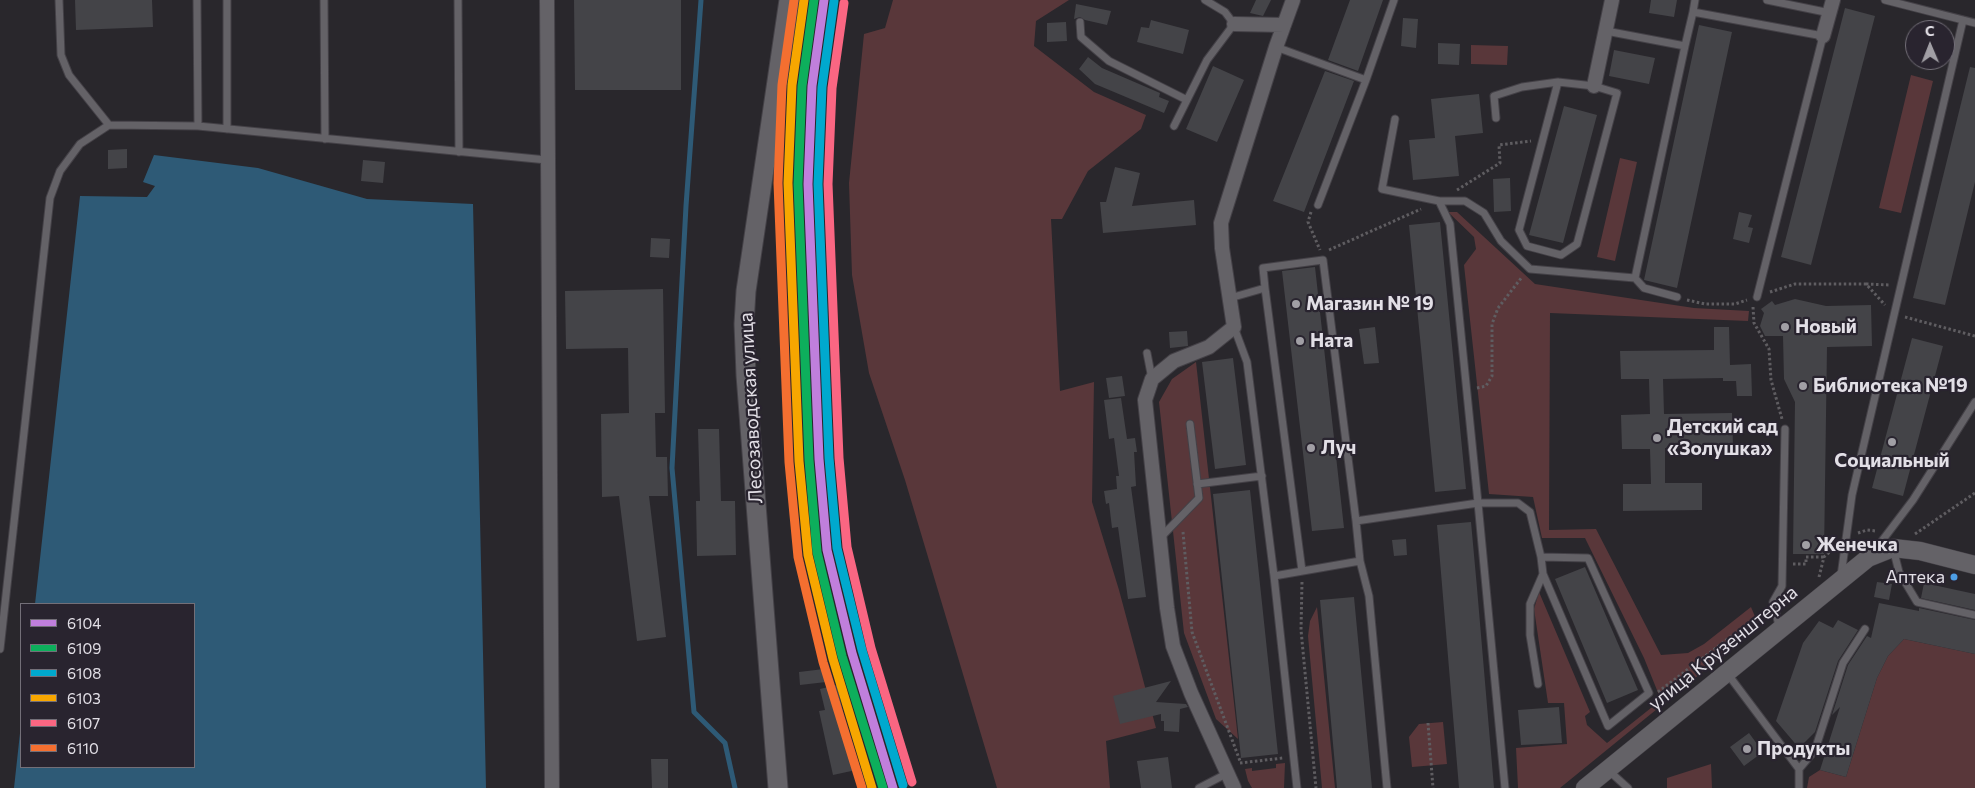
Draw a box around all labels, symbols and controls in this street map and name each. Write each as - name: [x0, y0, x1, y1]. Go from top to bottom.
- north arrow: [1905, 20, 1955, 70]
- text: С: [1925, 22, 1935, 39]
- place label: Магазин № 19: [1306, 293, 1434, 315]
- marker: Магазин № 19: [1290, 298, 1302, 310]
- street label: Лесозаводская улица: [735, 312, 767, 504]
- place label: Новый: [1795, 316, 1857, 338]
- marker: Новый: [1779, 321, 1791, 333]
- place label: Ната: [1310, 330, 1353, 352]
- marker: Ната: [1294, 335, 1306, 347]
- place label: Библиотека №19: [1813, 375, 1968, 397]
- marker: Библиотека №19: [1797, 380, 1809, 392]
- place label: Детский сад «Золушка»: [1667, 416, 1778, 460]
- marker: Детский сад «Золушка»: [1651, 432, 1663, 444]
- marker: Социальный: [1886, 436, 1898, 448]
- place label: Луч: [1321, 437, 1356, 459]
- marker: Луч: [1305, 442, 1317, 454]
- place label: Социальный: [1834, 450, 1950, 472]
- place label: Женечка: [1816, 534, 1898, 556]
- marker: Женечка: [1800, 539, 1812, 551]
- place label: Аптека: [1886, 566, 1945, 588]
- marker: Аптека: [1949, 572, 1959, 582]
- street label: улица Крузенштерна: [1644, 581, 1802, 715]
- legend: [20, 603, 195, 768]
- text: 6104: [67, 614, 101, 632]
- text: 6109: [67, 639, 101, 657]
- text: 6108: [67, 664, 101, 682]
- text: 6103: [67, 689, 101, 707]
- text: 6107: [67, 714, 100, 732]
- place label: Продукты: [1757, 738, 1850, 760]
- text: 6110: [67, 739, 99, 757]
- marker: Продукты: [1741, 743, 1753, 755]

